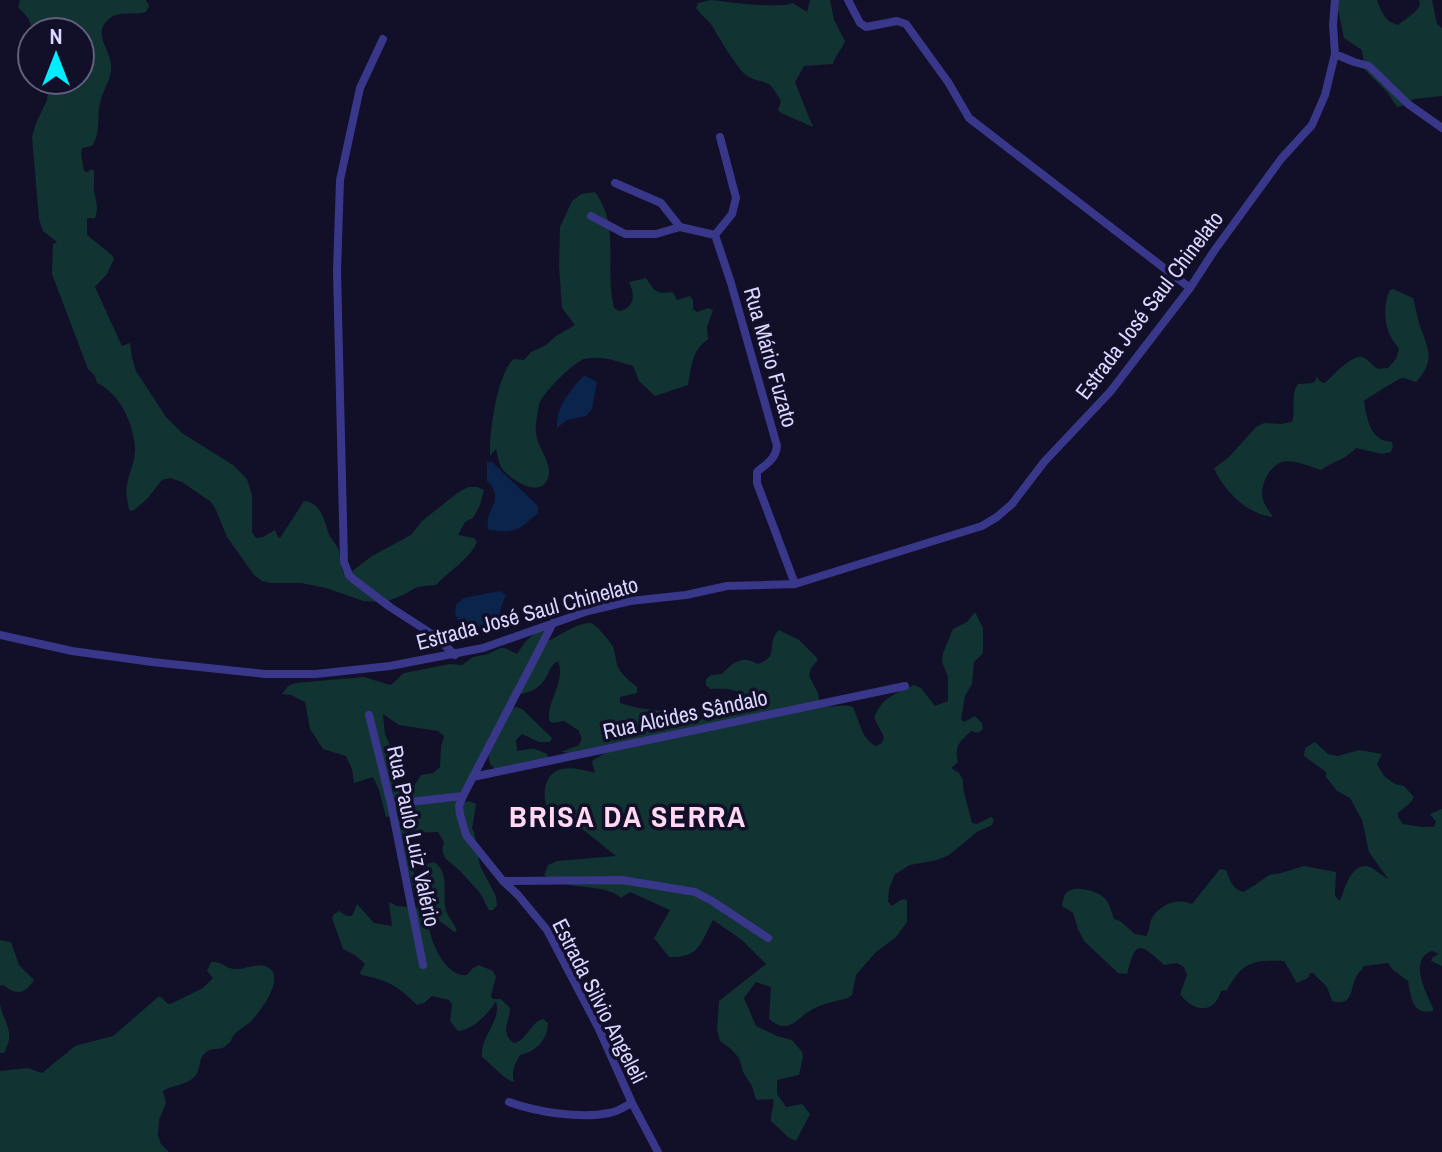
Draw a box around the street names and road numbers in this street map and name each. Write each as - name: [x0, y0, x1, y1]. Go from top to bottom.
- street label: Estrada José Saul Chinelato: [1068, 205, 1230, 405]
- street label: Rua Mário Fuzato: [737, 283, 805, 431]
- street label: Estrada José Saul Chinelato: [413, 569, 641, 657]
- street label: Rua Alcides Sândalo: [600, 682, 770, 746]
- street label: Rua Paulo Luiz Valério: [380, 743, 448, 929]
- street label: Estrada Silvio Angeleli: [545, 913, 655, 1089]

